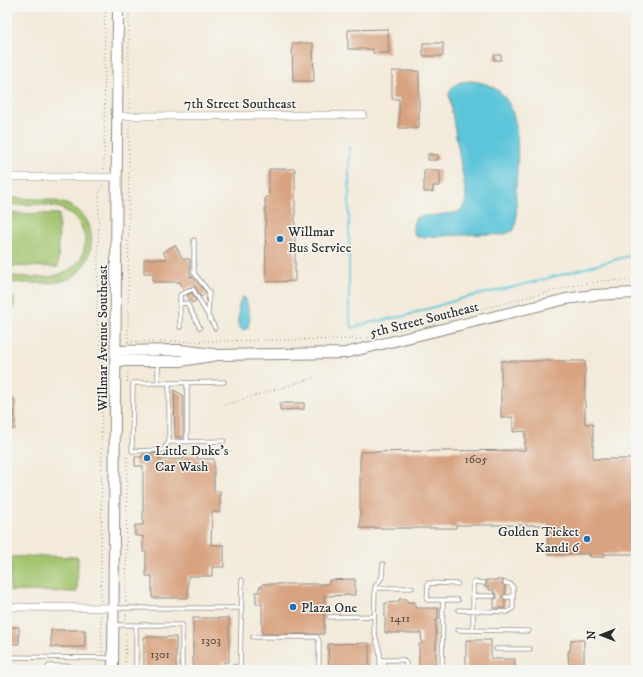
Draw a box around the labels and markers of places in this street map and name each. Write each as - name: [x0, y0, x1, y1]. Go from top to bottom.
- place label: Willmar Bus Service: [287, 223, 352, 257]
- marker: Willmar Bus Service: [275, 234, 285, 244]
- place label: Little Duke's Car Wash: [155, 442, 229, 476]
- marker: Little Duke's Car Wash: [142, 453, 152, 463]
- place label: Golden Ticket Kandi 6: [498, 523, 580, 557]
- marker: Golden Ticket Kandi 6: [582, 534, 592, 544]
- place label: Plaza One: [301, 599, 357, 617]
- marker: Plaza One: [288, 602, 298, 612]

